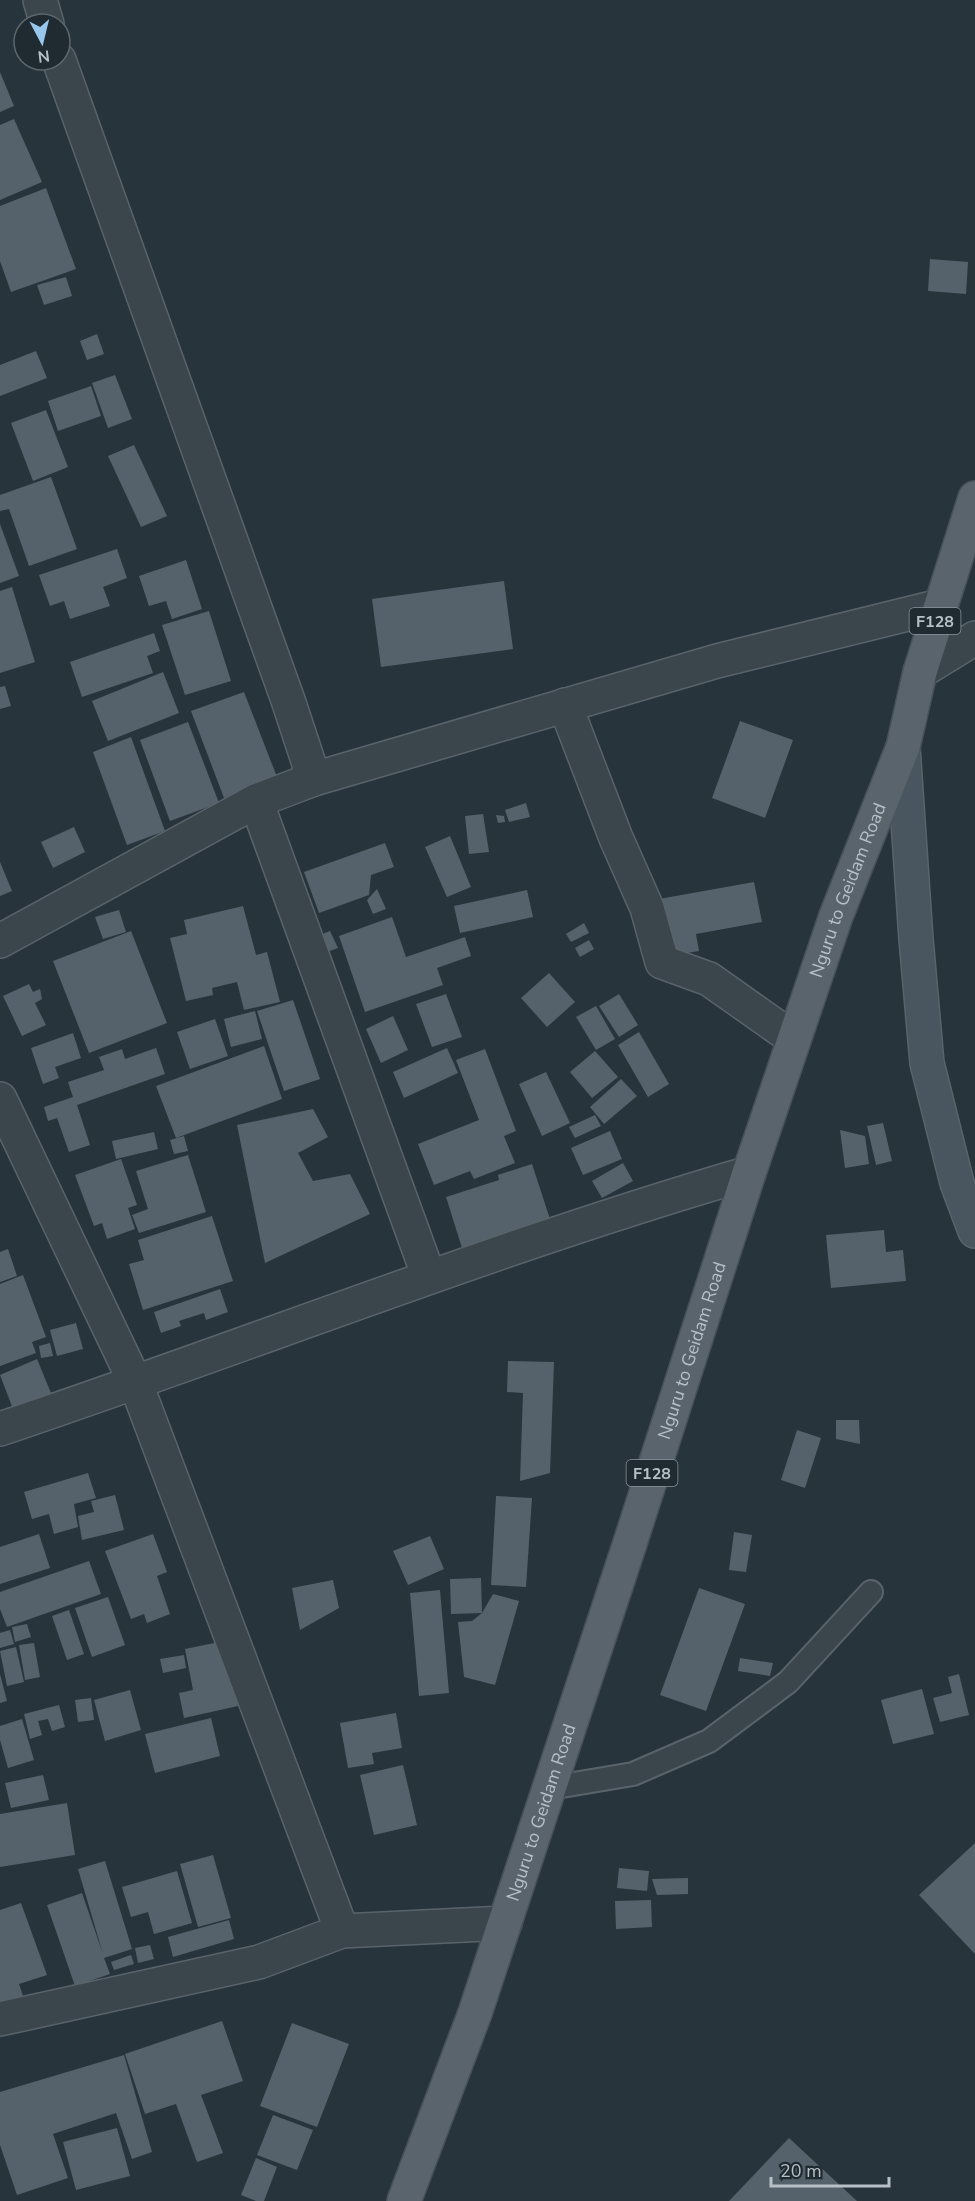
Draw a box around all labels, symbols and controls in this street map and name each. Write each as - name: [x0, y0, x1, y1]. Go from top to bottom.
- north arrow: [12, 12, 72, 72]
- text: N: [36, 44, 51, 68]
- road number: F128: [910, 608, 960, 634]
- street label: Nguru to Geidam Road: [804, 799, 892, 981]
- street label: Nguru to Geidam Road: [652, 1259, 732, 1442]
- road number: F128: [626, 1460, 678, 1486]
- street label: Nguru to Geidam Road: [501, 1721, 581, 1904]
- scale bar: [771, 2150, 890, 2188]
- text: 20 m: [780, 2159, 822, 2183]

